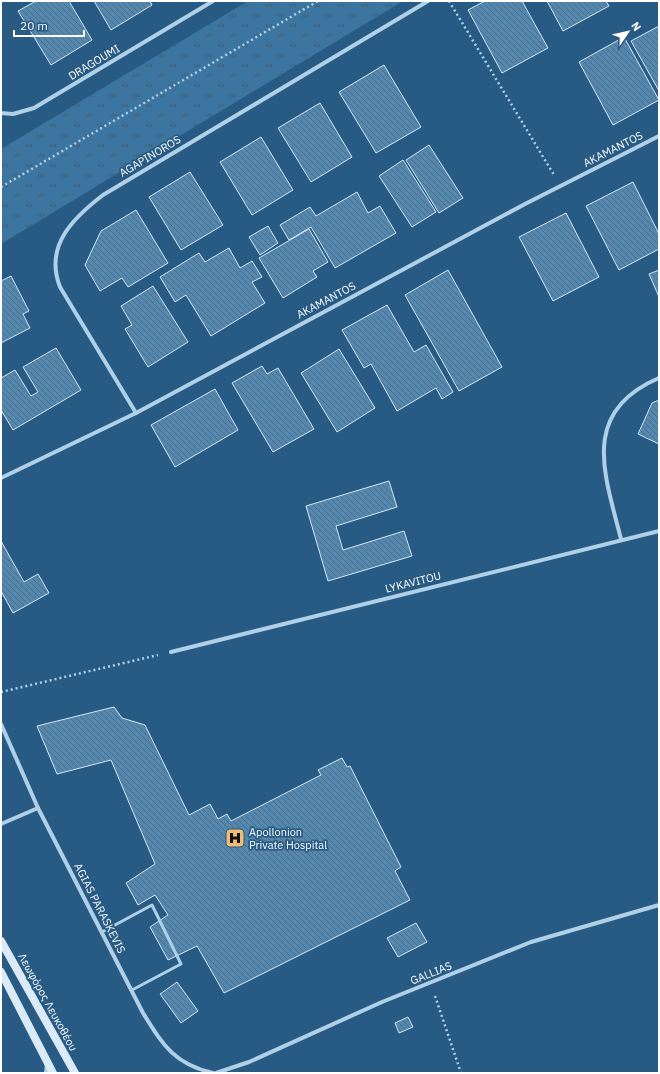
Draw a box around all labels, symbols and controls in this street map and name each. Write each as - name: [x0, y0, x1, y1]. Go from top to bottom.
- scale bar: [14, 12, 84, 38]
- north arrow: [608, 12, 648, 52]
- text: 20 m: [20, 18, 48, 33]
- text: N: [628, 19, 644, 34]
- street label: DRAGOUMI: [66, 41, 122, 83]
- street label: AKAMANTOS: [581, 128, 645, 170]
- street label: AGAPINOROS: [117, 132, 183, 180]
- street label: AKAMANTOS: [294, 279, 358, 321]
- street label: LYKAVITOU: [384, 568, 442, 596]
- place label: Apollonion Private Hospital: [249, 825, 327, 852]
- hospital icon: Apollonion Private Hospital: [224, 827, 246, 849]
- street label: AGIAS PARASKEVIS: [71, 861, 129, 955]
- street label: Λεωφόρος Λευκοθέου: [15, 951, 81, 1053]
- street label: GALLIAS: [408, 958, 454, 988]

